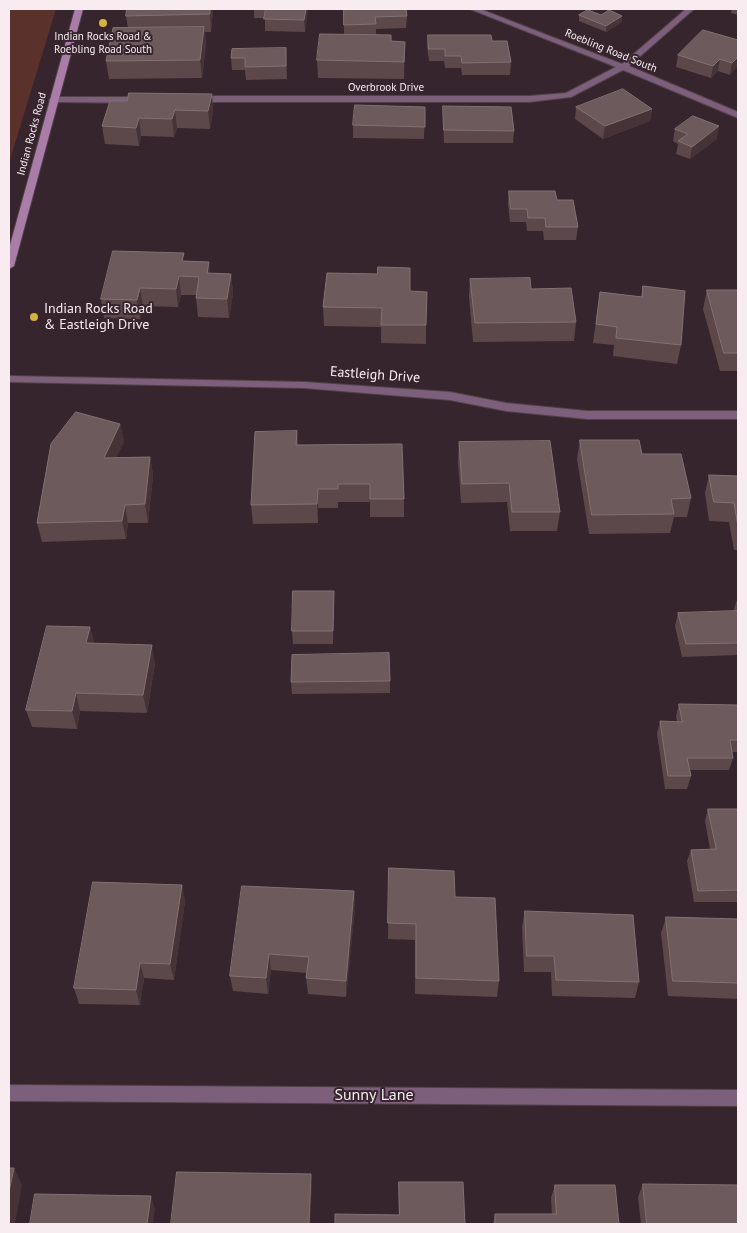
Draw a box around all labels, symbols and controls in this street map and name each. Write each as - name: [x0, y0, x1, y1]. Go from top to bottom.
- marker: Indian Rocks Road & Roebling Road South: [97, 17, 109, 29]
- street label: Roebling Road South: [563, 27, 659, 75]
- place label: Indian Rocks Road & Roebling Road South: [54, 30, 152, 56]
- street label: Overbrook Drive: [348, 81, 424, 95]
- street label: Indian Rocks Road: [15, 91, 49, 177]
- place label: Indian Rocks Road & Eastleigh Drive: [44, 301, 153, 334]
- marker: Indian Rocks Road & Eastleigh Drive: [28, 311, 40, 323]
- street label: Eastleigh Drive: [329, 363, 421, 387]
- street label: Sunny Lane: [334, 1085, 414, 1105]

